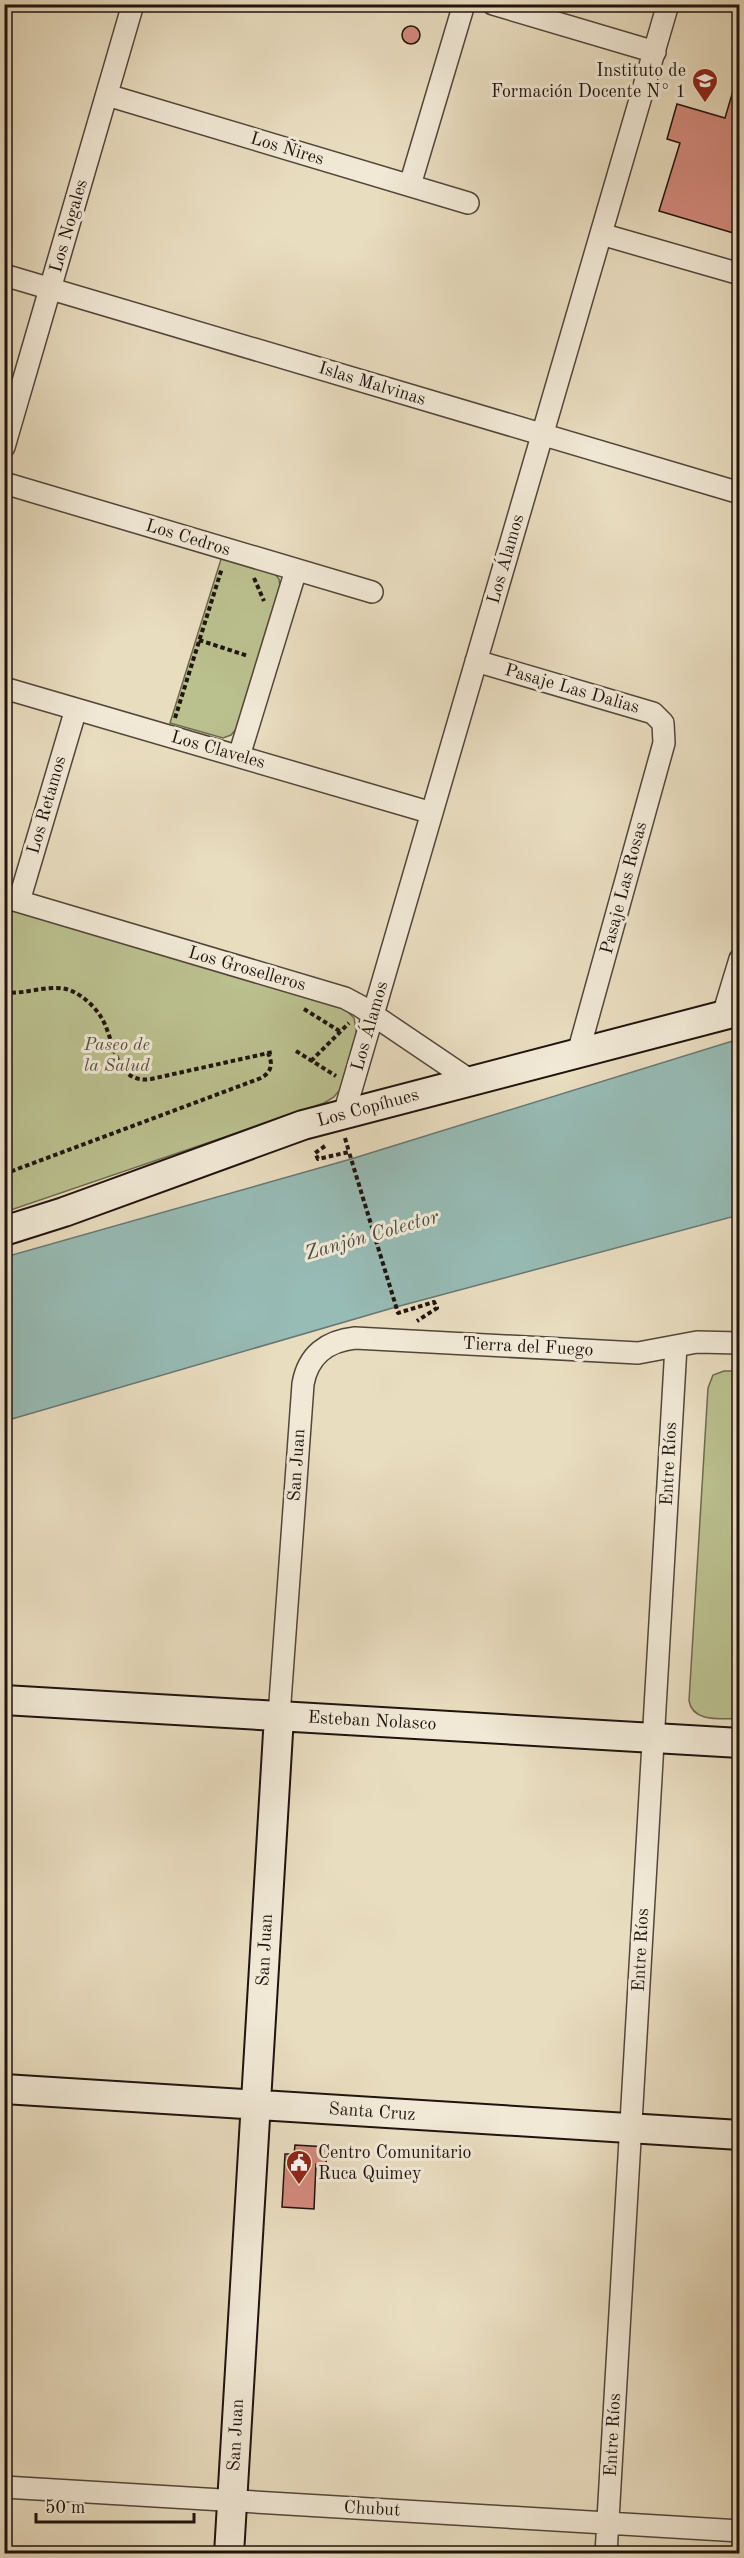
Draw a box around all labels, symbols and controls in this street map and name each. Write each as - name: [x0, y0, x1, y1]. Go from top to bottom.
- place label: Instituto de Formación Docente N° 1: [491, 62, 686, 101]
- school or university icon: Instituto de Formación Docente N° 1: [690, 66, 720, 104]
- street label: Los Ñires: [248, 124, 328, 169]
- street label: Los Nogales: [47, 177, 91, 275]
- street label: Islas Malvinas: [316, 359, 428, 409]
- street label: Los Álamos: [481, 511, 527, 606]
- street label: Los Cedros: [143, 517, 233, 559]
- street label: Pasaje Las Dalias: [503, 661, 642, 717]
- street label: Los Claveles: [169, 728, 267, 772]
- street label: Los Retamos: [24, 754, 70, 856]
- street label: Pasaje Las Rosas: [598, 820, 650, 956]
- street label: Los Groselleros: [186, 944, 308, 994]
- street label: Los Álamos: [345, 978, 391, 1073]
- park label: Paseo de la Salud: [83, 1036, 150, 1075]
- street label: Los Copíhues: [315, 1086, 421, 1130]
- water label: Zanjón Colector: [303, 1207, 441, 1265]
- street label: Tierra del Fuego: [462, 1335, 594, 1359]
- street label: Entre Ríos: [658, 1422, 680, 1506]
- street label: San Juan: [285, 1428, 309, 1502]
- street label: Esteban Nolasco: [307, 1709, 437, 1733]
- street label: Entre Ríos: [630, 1908, 652, 1992]
- street label: San Juan: [254, 1913, 276, 1987]
- street label: Santa Cruz: [328, 2100, 416, 2124]
- place label: Centro Comunitario Ruca Quimey: [318, 2144, 472, 2183]
- public building icon: Centro Comunitario Ruca Quimey: [284, 2148, 314, 2186]
- street label: Entre Ríos: [602, 2393, 624, 2477]
- street label: San Juan: [225, 2398, 247, 2472]
- scale bar: [36, 2486, 194, 2524]
- text: 50 m: [45, 2499, 85, 2517]
- street label: Chubut: [343, 2499, 401, 2519]

